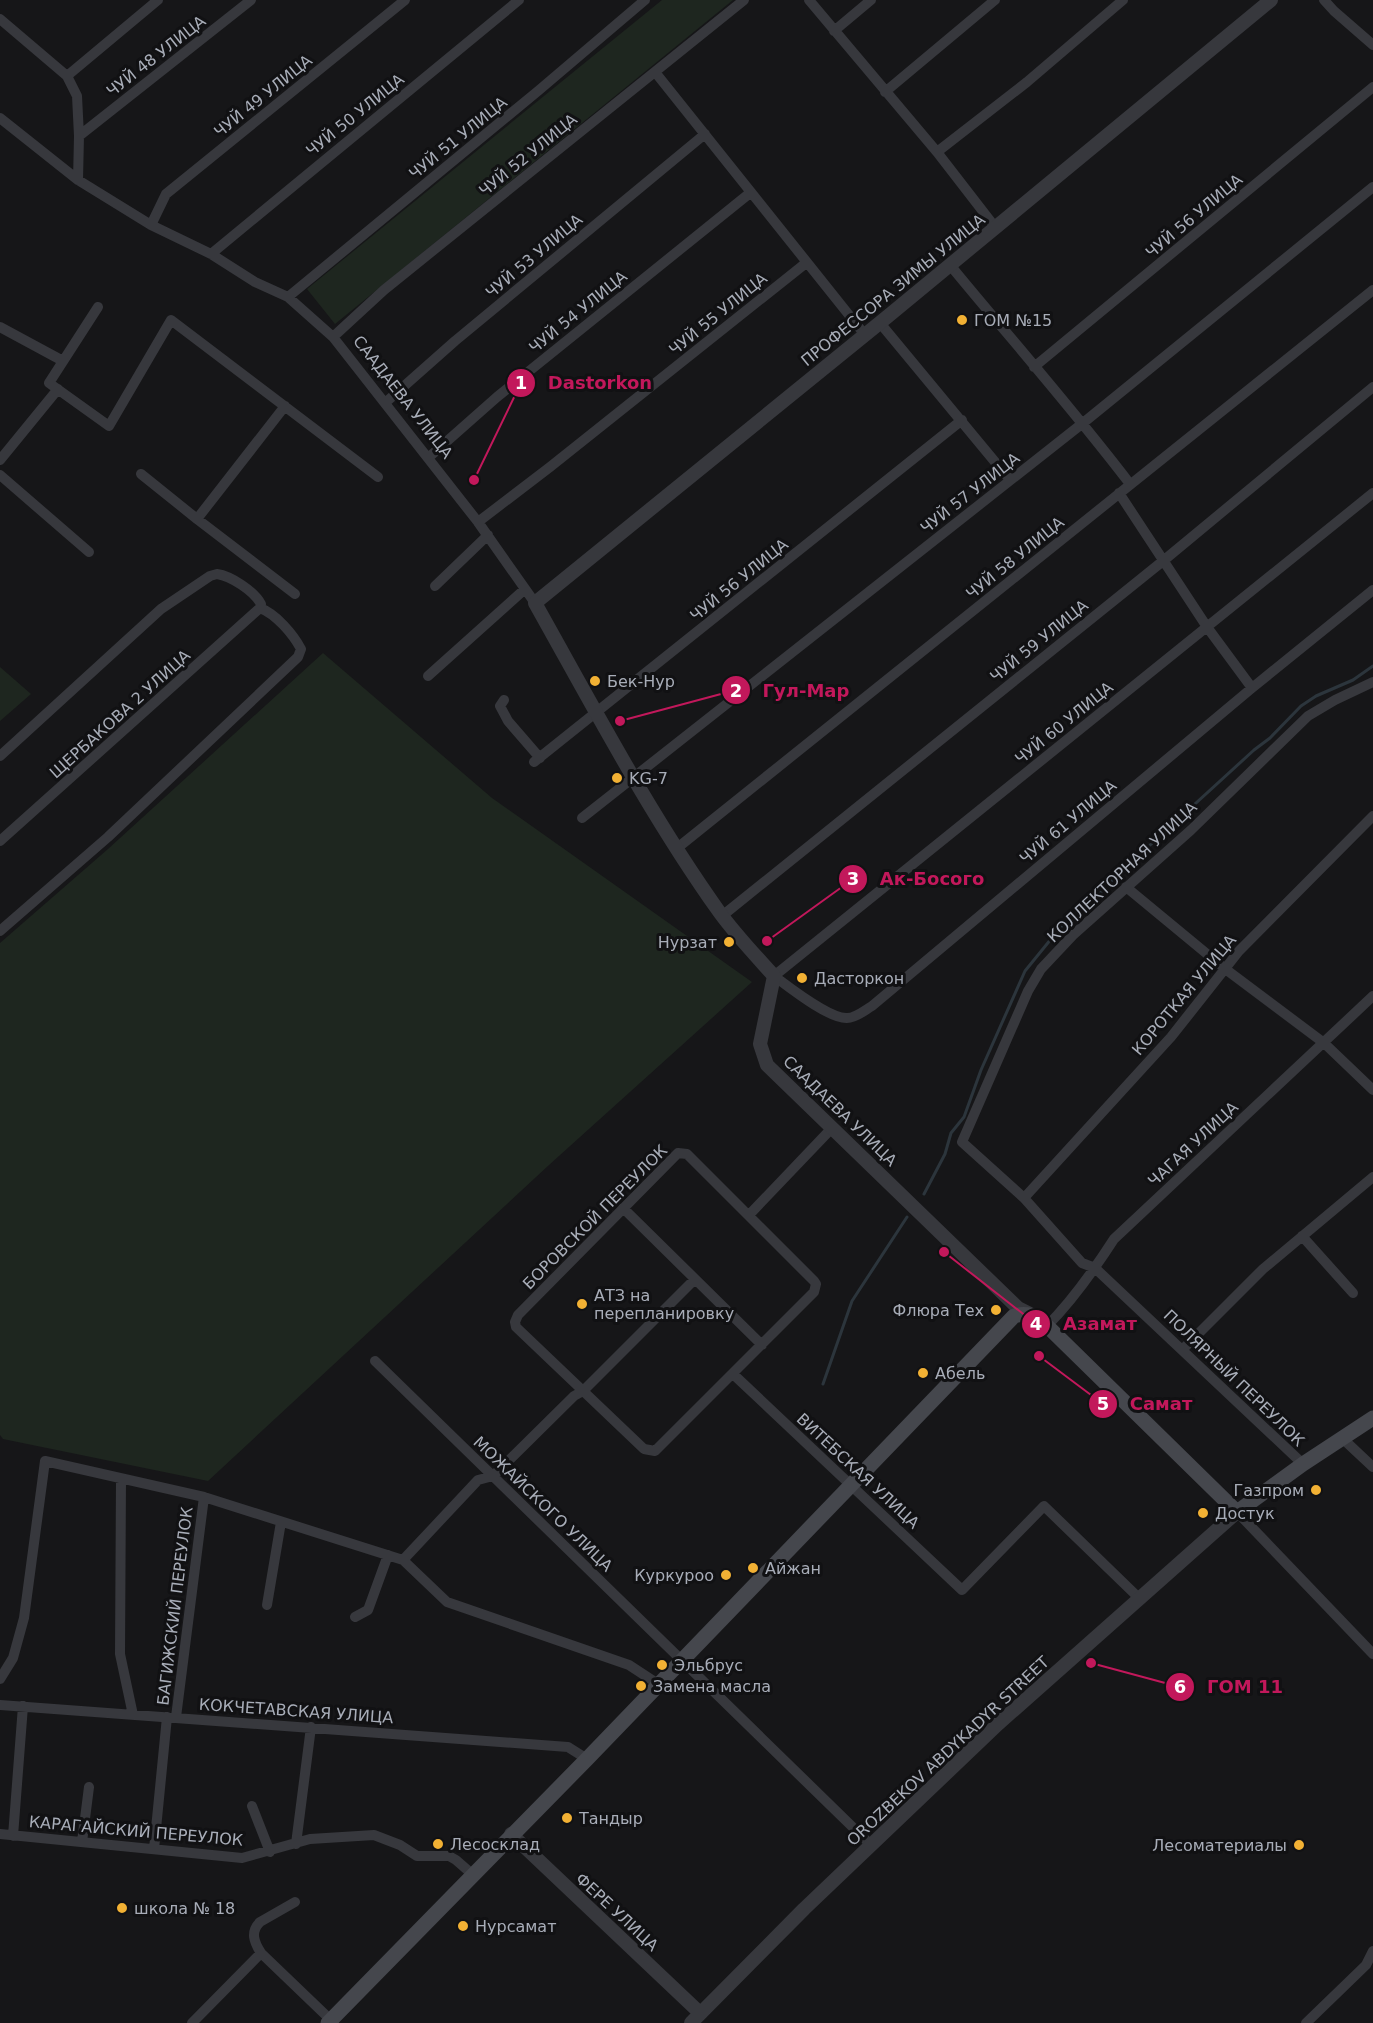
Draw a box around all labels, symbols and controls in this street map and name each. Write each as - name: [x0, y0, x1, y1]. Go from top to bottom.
- street label: ЧУЙ 48 УЛИЦА: [103, 11, 209, 101]
- street label: ЧУЙ 49 УЛИЦА: [210, 51, 316, 141]
- street label: ЧУЙ 50 УЛИЦА: [302, 70, 408, 160]
- street label: ЧУЙ 51 УЛИЦА: [405, 93, 511, 183]
- street label: ЧУЙ 52 УЛИЦА: [475, 110, 581, 200]
- street label: ЧУЙ 56 УЛИЦА: [1142, 170, 1246, 262]
- street label: ЧУЙ 53 УЛИЦА: [482, 210, 586, 302]
- street label: ПРОФЕССОРА ЗИМЫ УЛИЦА: [797, 210, 989, 370]
- street label: ЧУЙ 54 УЛИЦА: [525, 267, 631, 357]
- street label: ЧУЙ 55 УЛИЦА: [665, 269, 771, 359]
- place label: ГОМ №15: [974, 311, 1052, 330]
- marker: ГОМ №15: [955, 313, 969, 327]
- street label: СААДАЕВА УЛИЦА: [349, 332, 457, 462]
- callout: Dastorkon: [506, 365, 664, 401]
- text: 1: [515, 372, 527, 393]
- text: Dastorkon: [548, 372, 652, 393]
- street label: ЧУЙ 57 УЛИЦА: [917, 448, 1023, 538]
- street label: ЧУЙ 58 УЛИЦА: [962, 513, 1068, 603]
- street label: ЧУЙ 56 УЛИЦА: [686, 535, 792, 625]
- street label: ЧУЙ 59 УЛИЦА: [986, 596, 1092, 686]
- street label: ЩЕРБАКОВА 2 УЛИЦА: [46, 646, 194, 782]
- place label: Бек-Нур: [607, 672, 675, 691]
- callout: Гул-Мар: [721, 672, 862, 708]
- marker: Бек-Нур: [588, 674, 602, 688]
- street label: ЧУЙ 60 УЛИЦА: [1011, 678, 1117, 768]
- text: 2: [730, 680, 742, 701]
- text: Гул-Мар: [763, 680, 850, 701]
- place label: KG-7: [629, 769, 668, 788]
- marker: KG-7: [610, 771, 624, 785]
- street label: ЧУЙ 61 УЛИЦА: [1016, 776, 1120, 868]
- street label: КОЛЛЕКТОРНАЯ УЛИЦА: [1043, 798, 1201, 946]
- callout: Ак-Босого: [838, 861, 997, 897]
- text: 3: [847, 868, 859, 889]
- text: Ак-Босого: [880, 868, 984, 889]
- street label: КОРОТКАЯ УЛИЦА: [1128, 931, 1240, 1059]
- place label: Нурзат: [658, 933, 717, 952]
- marker: Нурзат: [722, 935, 736, 949]
- place label: Дасторкон: [814, 969, 904, 988]
- marker: Дасторкон: [795, 971, 809, 985]
- street label: СААДАЕВА УЛИЦА: [779, 1052, 901, 1170]
- street label: ЧАГАЯ УЛИЦА: [1144, 1097, 1242, 1190]
- street label: БОРОВСКОЙ ПЕРЕУЛОК: [519, 1140, 672, 1293]
- place label: АТЗ на перепланировку: [594, 1286, 734, 1323]
- marker: АТЗ на перепланировку: [575, 1297, 589, 1311]
- place label: Флюра Тех: [892, 1301, 984, 1320]
- marker: Флюра Тех: [989, 1303, 1003, 1317]
- callout: Азамат: [1021, 1306, 1149, 1342]
- street label: ПОЛЯРНЫЙ ПЕРЕУЛОК: [1160, 1306, 1309, 1451]
- text: 4: [1030, 1313, 1042, 1334]
- text: Азамат: [1063, 1313, 1137, 1334]
- place label: Абель: [935, 1364, 985, 1383]
- marker: Абель: [916, 1366, 930, 1380]
- callout: Самат: [1088, 1386, 1204, 1422]
- text: 5: [1097, 1393, 1109, 1414]
- text: Самат: [1130, 1393, 1193, 1414]
- street label: ВИТЕБСКАЯ УЛИЦА: [793, 1409, 923, 1533]
- street label: МОЖАЙСКОГО УЛИЦА: [469, 1432, 617, 1576]
- place label: Газпром: [1233, 1481, 1304, 1500]
- marker: Газпром: [1309, 1483, 1323, 1497]
- place label: Достук: [1215, 1504, 1275, 1523]
- street label: БАГИЖСКИЙ ПЕРЕУЛОК: [153, 1505, 197, 1706]
- marker: Достук: [1196, 1506, 1210, 1520]
- place label: Айжан: [765, 1559, 821, 1578]
- marker: Айжан: [746, 1561, 760, 1575]
- place label: Куркуроо: [634, 1566, 714, 1585]
- marker: Куркуроо: [719, 1568, 733, 1582]
- street label: OROZBEKOV ABDYKADYR STREET: [843, 1652, 1053, 1850]
- place label: Эльбрус: [674, 1656, 743, 1675]
- marker: Эльбрус: [655, 1658, 669, 1672]
- callout: ГОМ 11: [1165, 1669, 1295, 1705]
- text: 6: [1174, 1676, 1186, 1697]
- text: ГОМ 11: [1207, 1676, 1283, 1697]
- place label: Замена масла: [653, 1677, 771, 1696]
- marker: Замена масла: [634, 1679, 648, 1693]
- street label: КОКЧЕТАВСКАЯ УЛИЦА: [198, 1695, 394, 1727]
- place label: Тандыр: [578, 1809, 643, 1828]
- marker: Тандыр: [560, 1811, 574, 1825]
- street label: КАРАГАЙСКИЙ ПЕРЕУЛОК: [28, 1812, 244, 1850]
- place label: Лесосклад: [450, 1835, 540, 1854]
- place label: Лесоматериалы: [1152, 1836, 1287, 1855]
- marker: Лесосклад: [431, 1837, 445, 1851]
- marker: Лесоматериалы: [1292, 1838, 1306, 1852]
- street label: ФЕРЕ УЛИЦА: [572, 1869, 662, 1955]
- place label: школа № 18: [134, 1899, 235, 1918]
- marker: школа № 18: [115, 1901, 129, 1915]
- place label: Нурсамат: [475, 1917, 556, 1936]
- marker: Нурсамат: [456, 1919, 470, 1933]

